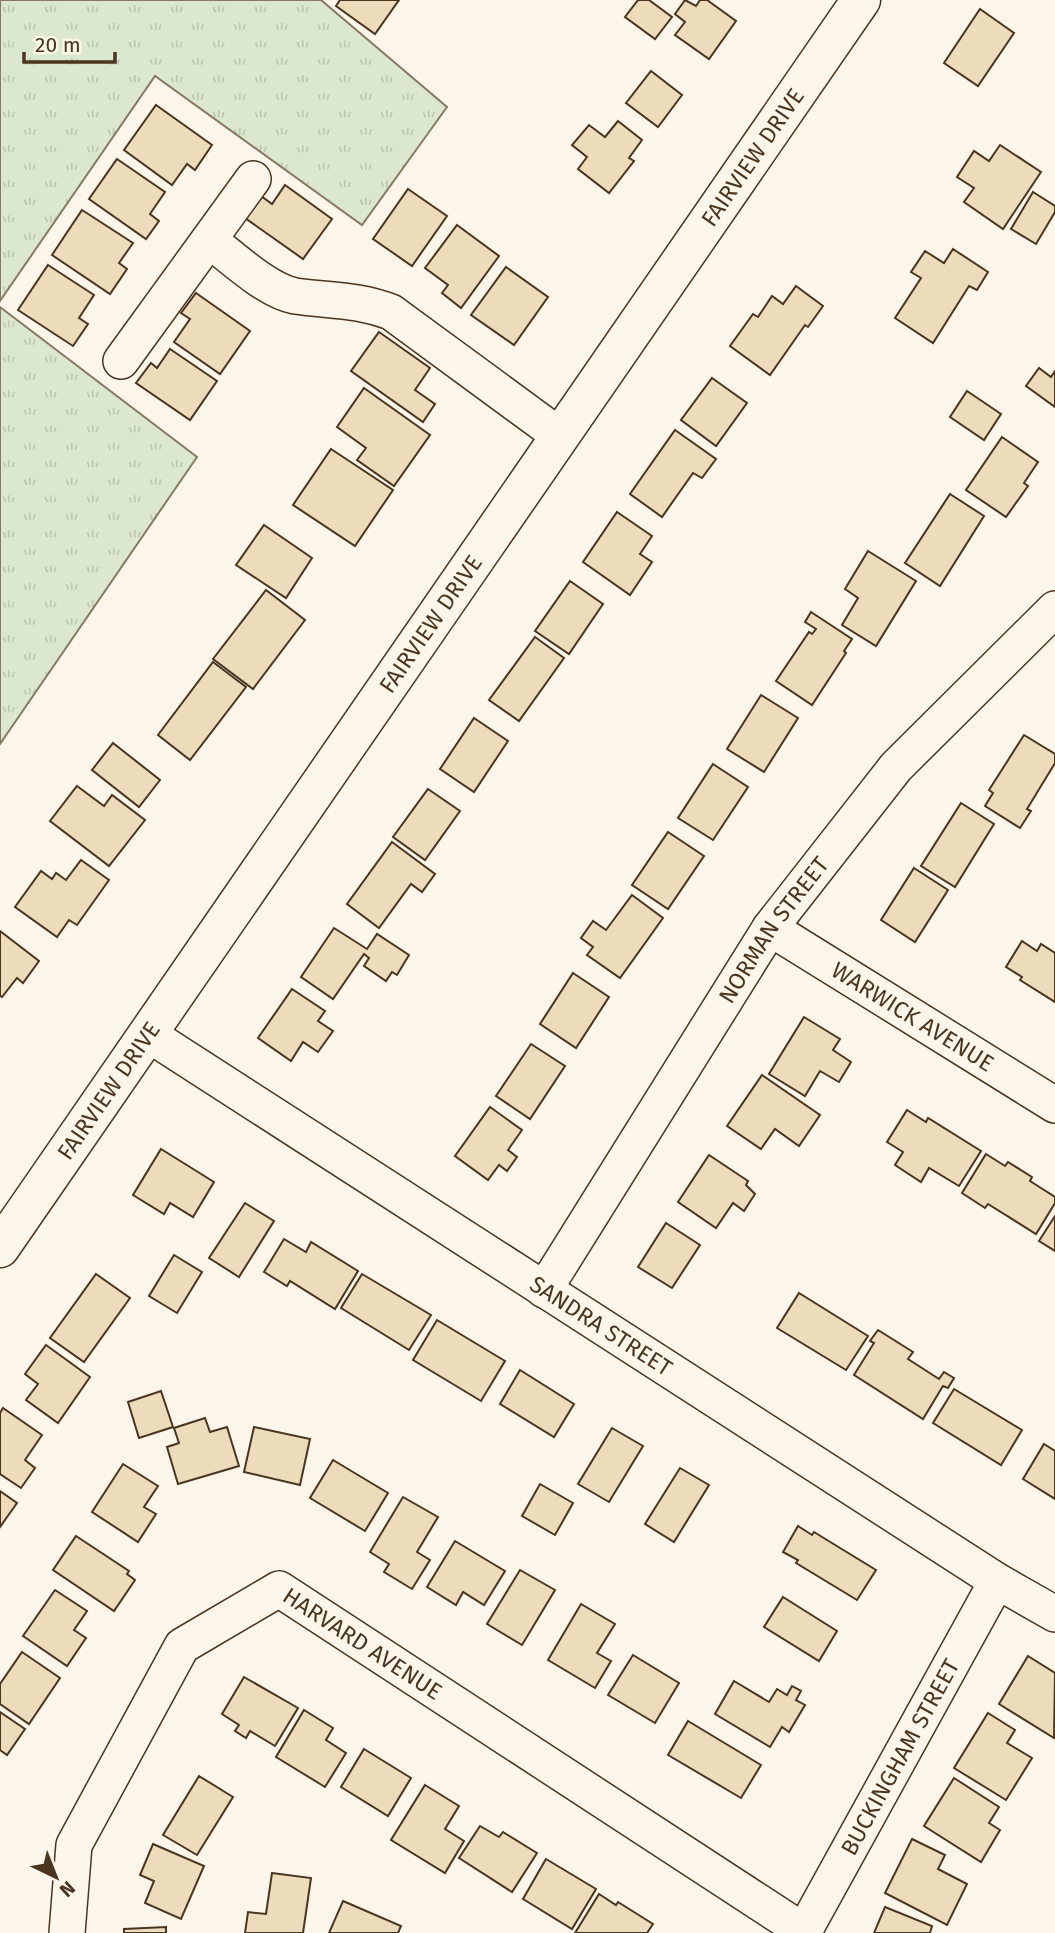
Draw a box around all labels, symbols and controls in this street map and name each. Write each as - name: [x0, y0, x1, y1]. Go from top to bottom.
- scale bar: [24, 21, 116, 65]
- text: 20 m: [35, 32, 81, 58]
- street label: FAIRVIEW DRIVE: [695, 83, 810, 232]
- street label: FAIRVIEW DRIVE: [373, 550, 488, 699]
- street label: NORMAN STREET: [712, 851, 835, 1009]
- street label: WARWICK AVENUE: [826, 956, 999, 1078]
- street label: FAIRVIEW DRIVE: [51, 1016, 166, 1165]
- street label: SANDRA STREET: [525, 1270, 678, 1382]
- street label: HARVARD AVENUE: [278, 1581, 447, 1706]
- street label: BUCKINGHAM STREET: [835, 1654, 965, 1860]
- north arrow: [21, 1842, 91, 1912]
- text: N: [55, 1876, 80, 1902]

